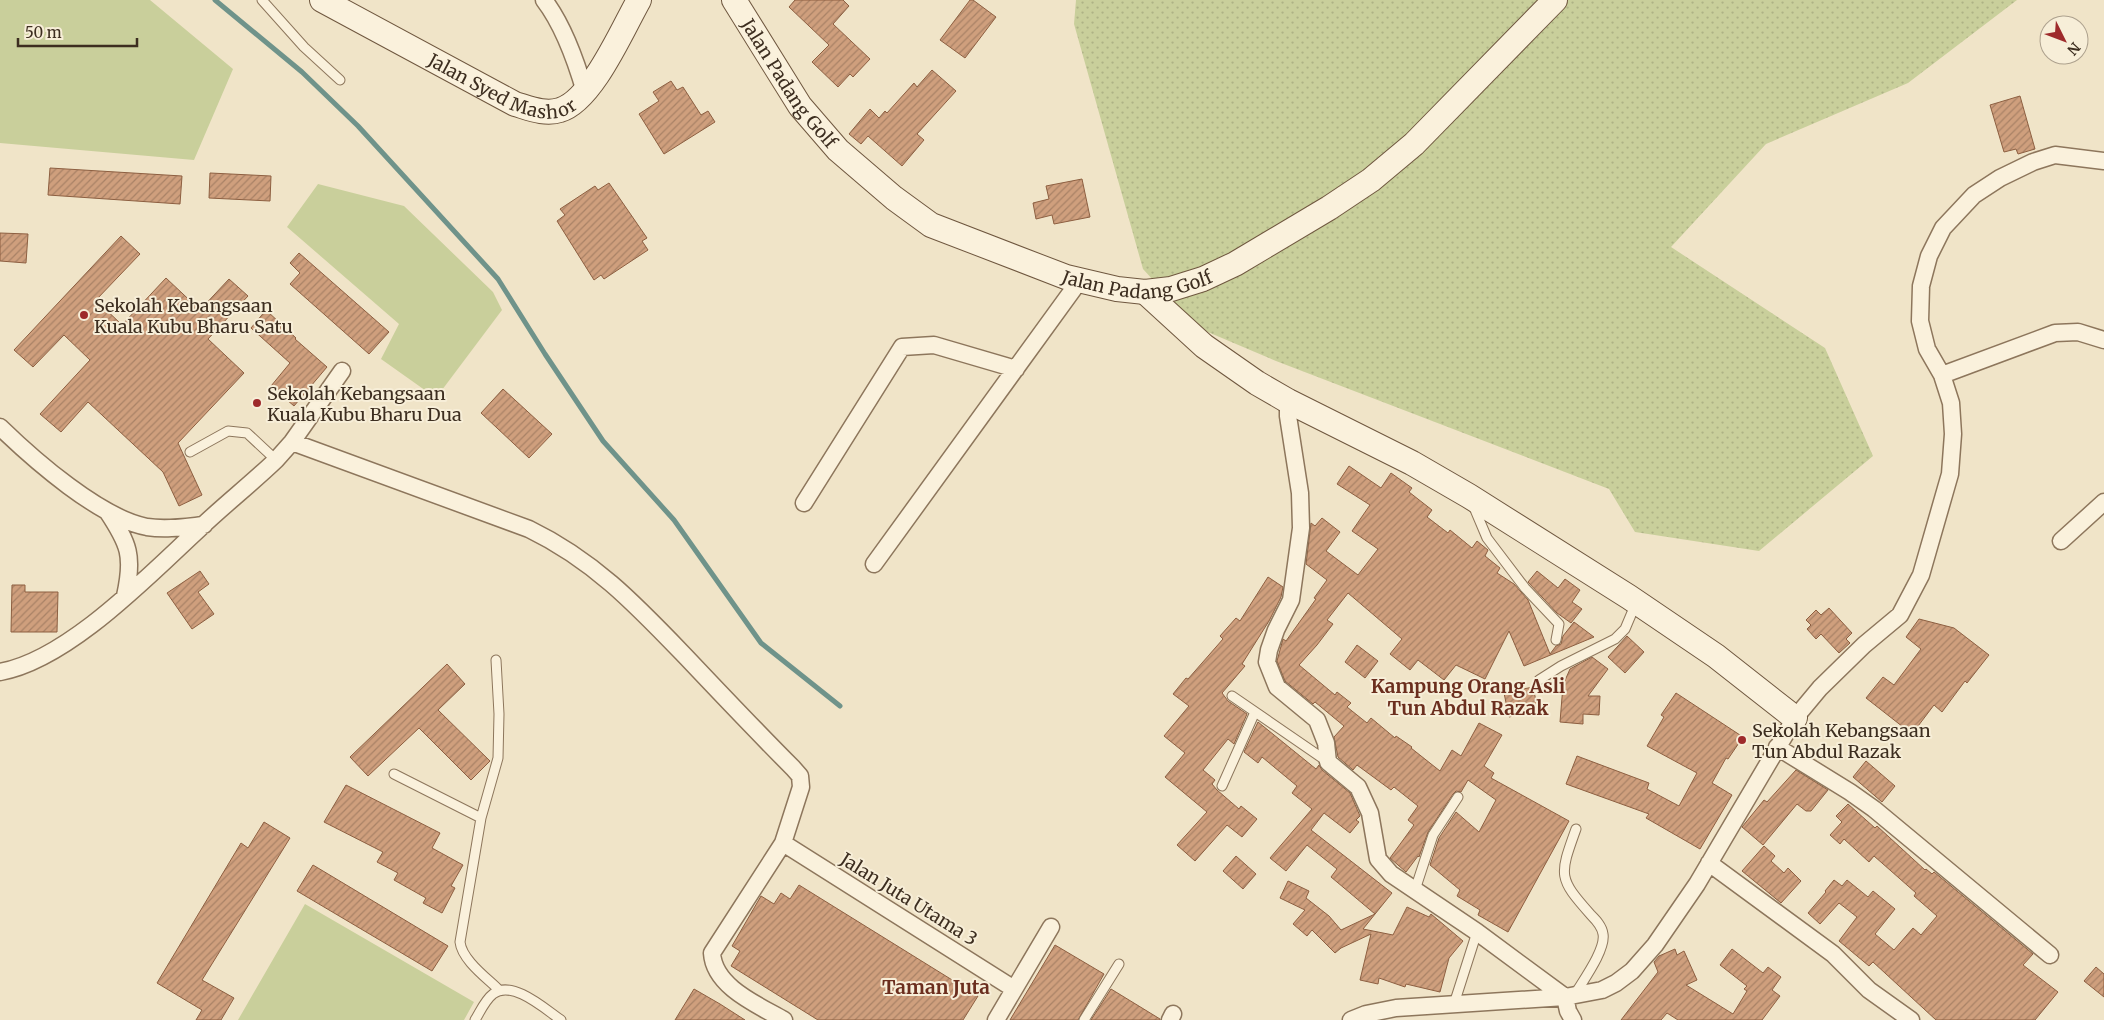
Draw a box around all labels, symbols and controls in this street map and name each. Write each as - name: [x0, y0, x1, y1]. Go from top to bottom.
- street label: Jalan Padang Golf: [736, 13, 843, 153]
- scale bar: [18, 15, 136, 47]
- north arrow: [2039, 15, 2089, 65]
- text: 50 m: [25, 23, 62, 42]
- text: N: [2063, 39, 2084, 59]
- street label: Jalan Syed Mashor: [423, 47, 581, 124]
- street label: Jalan Padang Golf: [1058, 264, 1217, 304]
- place label: Sekolah Kebangsaan Kuala Kubu Bharu Satu: [94, 294, 293, 338]
- marker: Sekolah Kebangsaan Kuala Kubu Bharu Satu: [78, 309, 90, 321]
- place label: Sekolah Kebangsaan Kuala Kubu Bharu Dua: [267, 382, 462, 426]
- marker: Sekolah Kebangsaan Kuala Kubu Bharu Dua: [251, 397, 263, 409]
- district label: Kampung Orang Asli Tun Abdul Razak: [1371, 674, 1566, 720]
- place label: Sekolah Kebangsaan Tun Abdul Razak: [1752, 719, 1931, 763]
- marker: Sekolah Kebangsaan Tun Abdul Razak: [1736, 734, 1748, 746]
- street label: Jalan Juta Utama 3: [835, 847, 982, 950]
- district label: Taman Juta: [882, 975, 990, 999]

